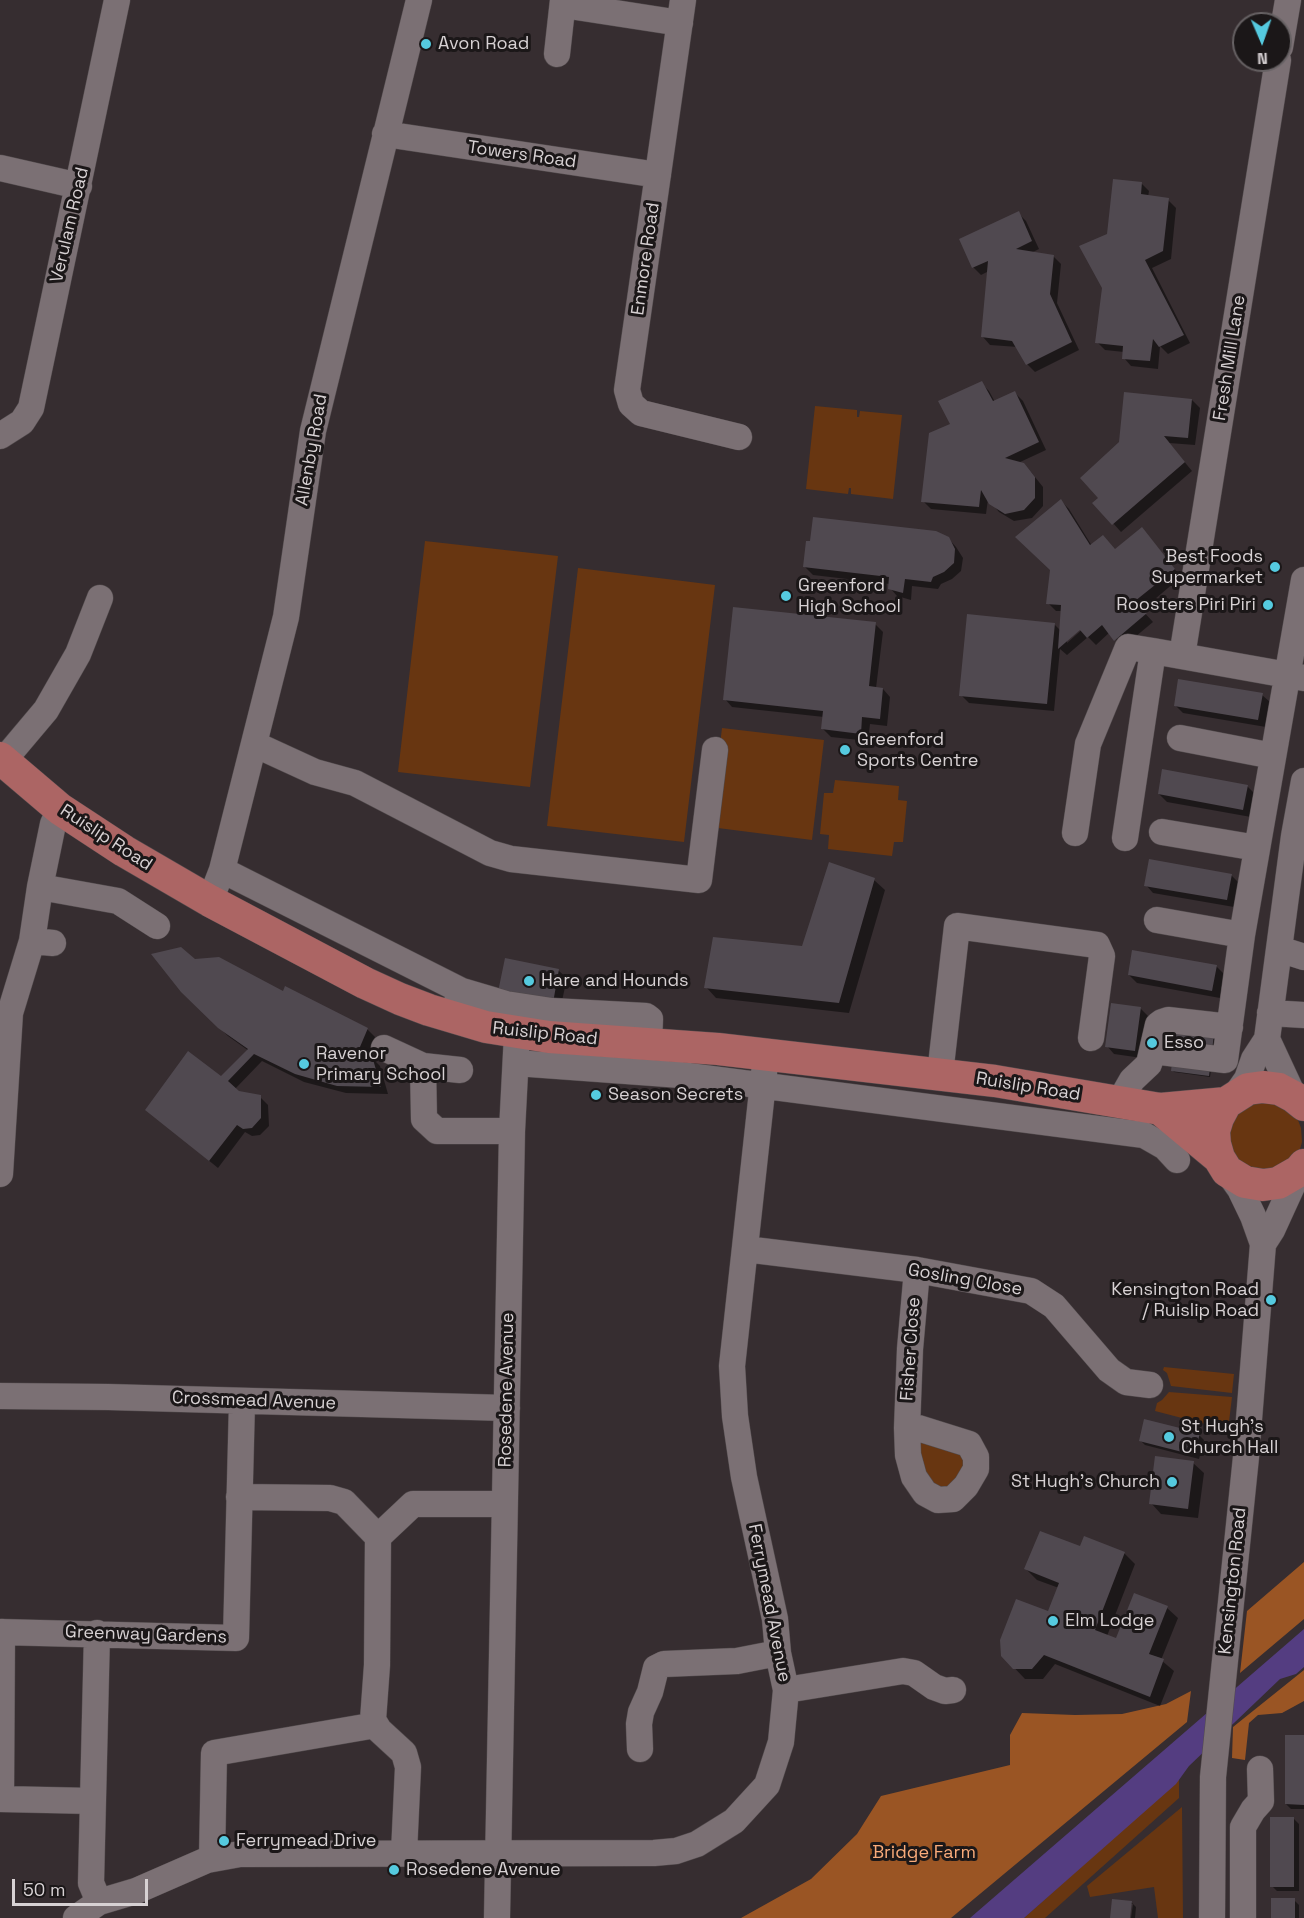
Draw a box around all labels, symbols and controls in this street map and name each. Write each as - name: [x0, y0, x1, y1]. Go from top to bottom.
- north arrow: [1232, 12, 1292, 72]
- place label: Avon Road: [438, 33, 529, 55]
- marker: Avon Road: [419, 37, 433, 51]
- text: N: [1257, 48, 1268, 69]
- street label: Towers Road: [466, 137, 578, 173]
- street label: Verulam Road: [46, 165, 94, 285]
- street label: Enmore Road: [627, 201, 665, 317]
- street label: Fresh Mill Lane: [1209, 293, 1251, 423]
- street label: Allenby Road: [292, 392, 332, 508]
- place label: Best Foods Supermarket: [1152, 546, 1263, 588]
- marker: Best Foods Supermarket: [1268, 560, 1282, 574]
- place label: Greenford High School: [798, 575, 901, 618]
- marker: Greenford High School: [779, 589, 793, 603]
- place label: Roosters Piri Piri: [1116, 594, 1256, 616]
- marker: Roosters Piri Piri: [1261, 598, 1275, 612]
- place label: Greenford Sports Centre: [857, 729, 978, 771]
- marker: Greenford Sports Centre: [838, 743, 852, 757]
- street label: Ruislip Road: [56, 800, 156, 876]
- place label: Hare and Hounds: [541, 970, 689, 992]
- marker: Hare and Hounds: [522, 974, 536, 988]
- street label: Ruislip Road: [491, 1018, 599, 1050]
- place label: Esso: [1164, 1032, 1204, 1054]
- marker: Esso: [1145, 1036, 1159, 1050]
- place label: Ravenor Primary School: [316, 1043, 446, 1086]
- marker: Ravenor Primary School: [297, 1057, 311, 1071]
- street label: Ruislip Road: [974, 1068, 1082, 1106]
- place label: Season Secrets: [608, 1084, 743, 1106]
- marker: Season Secrets: [589, 1088, 603, 1102]
- street label: Gosling Close: [906, 1259, 1024, 1301]
- place label: Kensington Road / Ruislip Road: [1111, 1279, 1259, 1322]
- marker: Kensington Road / Ruislip Road: [1264, 1293, 1278, 1307]
- street label: Fisher Close: [897, 1296, 925, 1402]
- street label: Rosedene Avenue: [495, 1312, 519, 1468]
- street label: Crossmead Avenue: [172, 1387, 336, 1415]
- place label: St Hugh's Church Hall: [1181, 1416, 1278, 1458]
- marker: St Hugh's Church Hall: [1162, 1430, 1176, 1444]
- place label: St Hugh's Church: [1011, 1471, 1160, 1493]
- marker: St Hugh's Church: [1165, 1475, 1179, 1489]
- street label: Kensington Road: [1215, 1506, 1251, 1656]
- street label: Ferrymead Avenue: [743, 1522, 795, 1684]
- place label: Elm Lodge: [1065, 1610, 1154, 1632]
- marker: Elm Lodge: [1046, 1614, 1060, 1628]
- street label: Greenway Gardens: [65, 1621, 227, 1649]
- place label: Ferrymead Drive: [236, 1830, 376, 1852]
- marker: Ferrymead Drive: [217, 1834, 231, 1848]
- park label: Bridge Farm: [872, 1842, 976, 1864]
- place label: Rosedene Avenue: [406, 1859, 561, 1881]
- marker: Rosedene Avenue: [387, 1863, 401, 1877]
- scale bar: [15, 1867, 152, 1905]
- text: 50 m: [23, 1878, 65, 1901]

